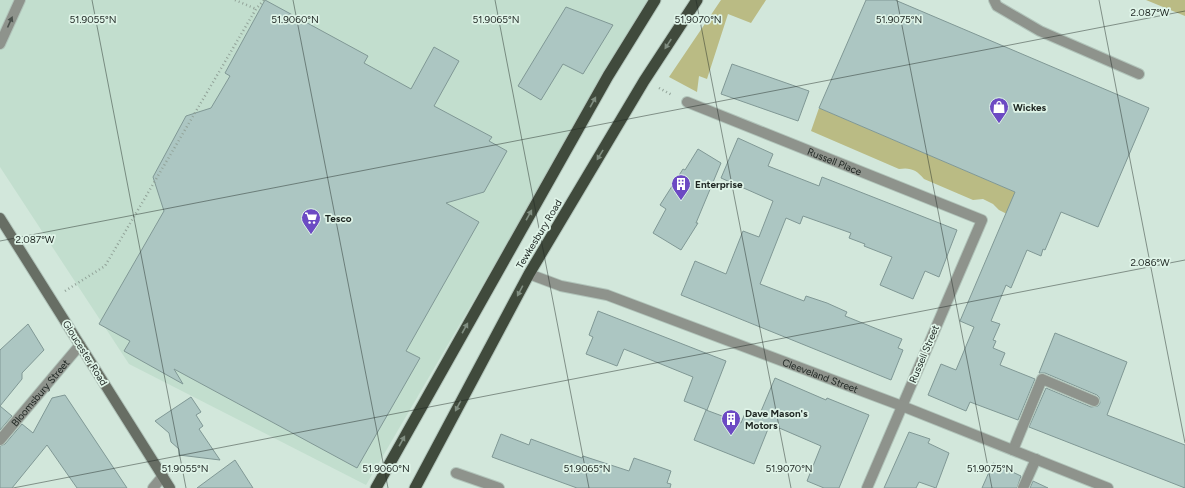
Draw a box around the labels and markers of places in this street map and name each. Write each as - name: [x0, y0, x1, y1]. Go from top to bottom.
- shop icon: Wickes: [988, 96, 1010, 124]
- place label: Wickes: [1013, 101, 1047, 114]
- building icon: Enterprise: [670, 173, 692, 201]
- place label: Enterprise: [695, 178, 743, 191]
- supermarket icon: Tesco: [300, 207, 322, 235]
- place label: Tesco: [325, 212, 352, 225]
- place label: Dave Mason's Motors: [745, 407, 808, 432]
- building icon: Dave Mason's Motors: [720, 408, 742, 436]

